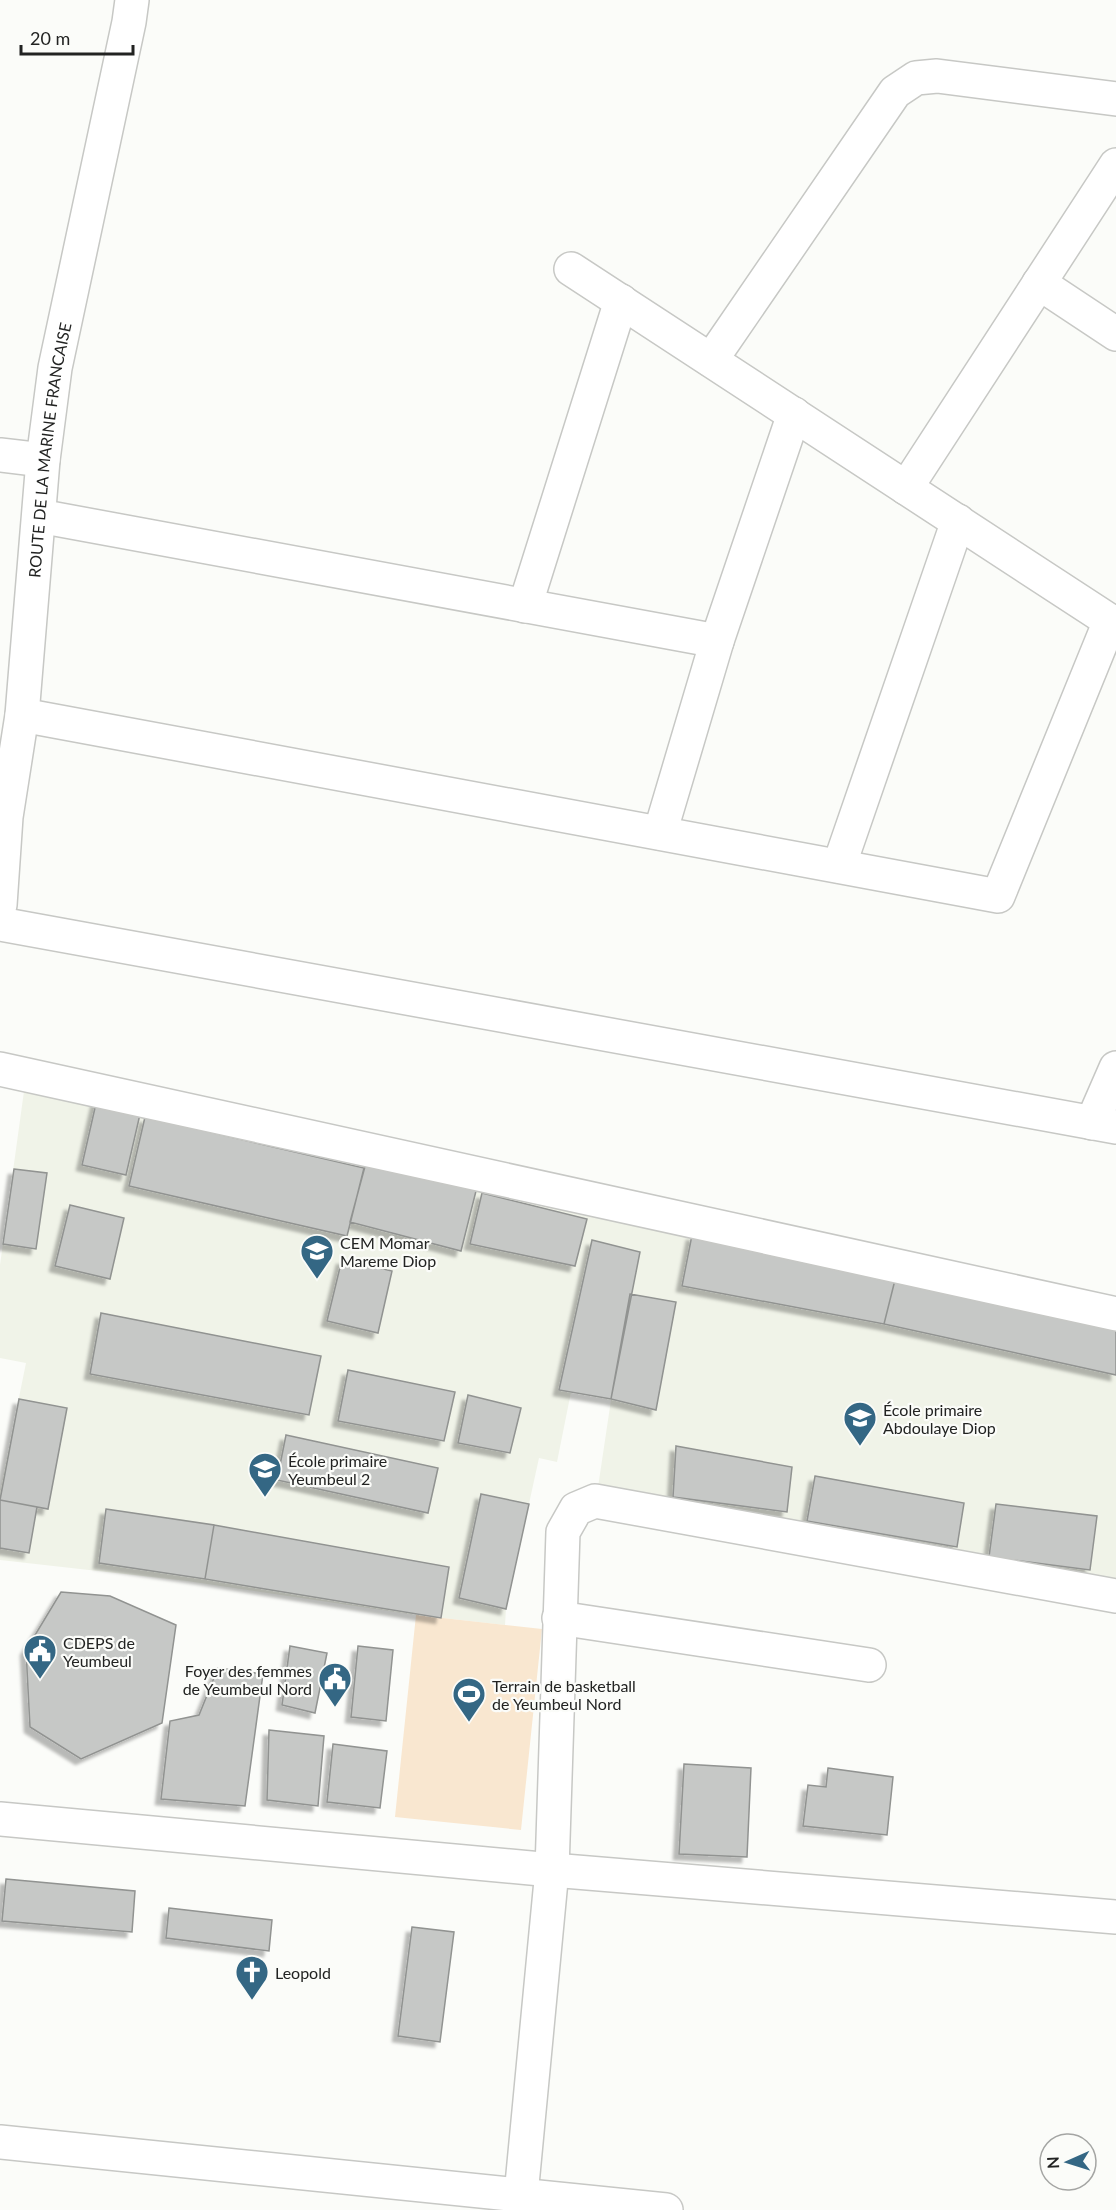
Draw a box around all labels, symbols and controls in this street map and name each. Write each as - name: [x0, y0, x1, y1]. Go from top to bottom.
- scale bar: [21, 18, 134, 56]
- text: 20 m: [30, 27, 70, 49]
- street label: ROUTE DE LA MARINE FRANCAISE: [24, 320, 74, 578]
- school or university icon: CEM Momar Mareme Diop: [299, 1233, 335, 1280]
- place label: CEM Momar Mareme Diop: [340, 1233, 436, 1270]
- school or university icon: École primaire Abdoulaye Diop: [842, 1400, 878, 1447]
- place label: École primaire Abdoulaye Diop: [883, 1400, 996, 1437]
- school or university icon: École primaire Yeumbeul 2: [247, 1451, 283, 1498]
- place label: École primaire Yeumbeul 2: [288, 1451, 387, 1488]
- public building icon: CDEPS de Yeumbeul: [22, 1633, 58, 1680]
- place label: CDEPS de Yeumbeul: [63, 1633, 135, 1670]
- place label: Foyer des femmes de Yeumbeul Nord: [183, 1661, 312, 1698]
- public building icon: Foyer des femmes de Yeumbeul Nord: [317, 1661, 353, 1708]
- sports icon: Terrain de basketball de Yeumbeul Nord: [451, 1676, 487, 1723]
- place label: Terrain de basketball de Yeumbeul Nord: [492, 1676, 636, 1713]
- church icon: Leopold: [234, 1954, 270, 2001]
- place label: Leopold: [275, 1963, 331, 1982]
- north arrow: [1038, 2132, 1098, 2192]
- text: N: [1043, 2156, 1062, 2169]

